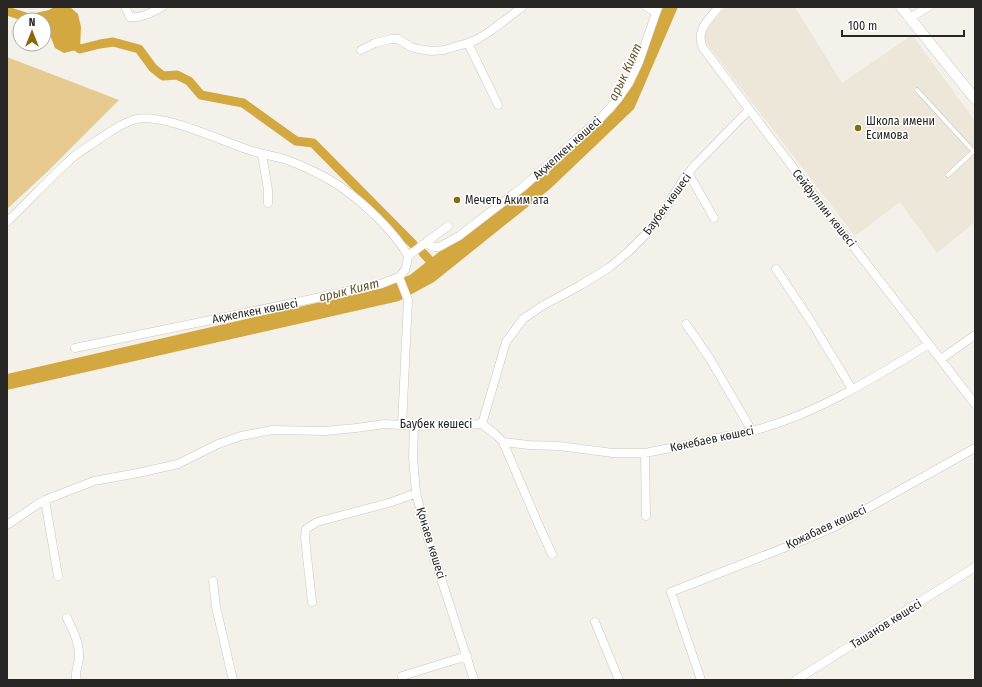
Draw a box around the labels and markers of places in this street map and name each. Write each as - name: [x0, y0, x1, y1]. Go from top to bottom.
- place label: Школа имени Есимова: [866, 114, 935, 142]
- marker: Школа имени Есимова: [853, 123, 863, 133]
- place label: Мечеть Аким ата: [465, 193, 549, 207]
- marker: Мечеть Аким ата: [452, 195, 462, 205]

